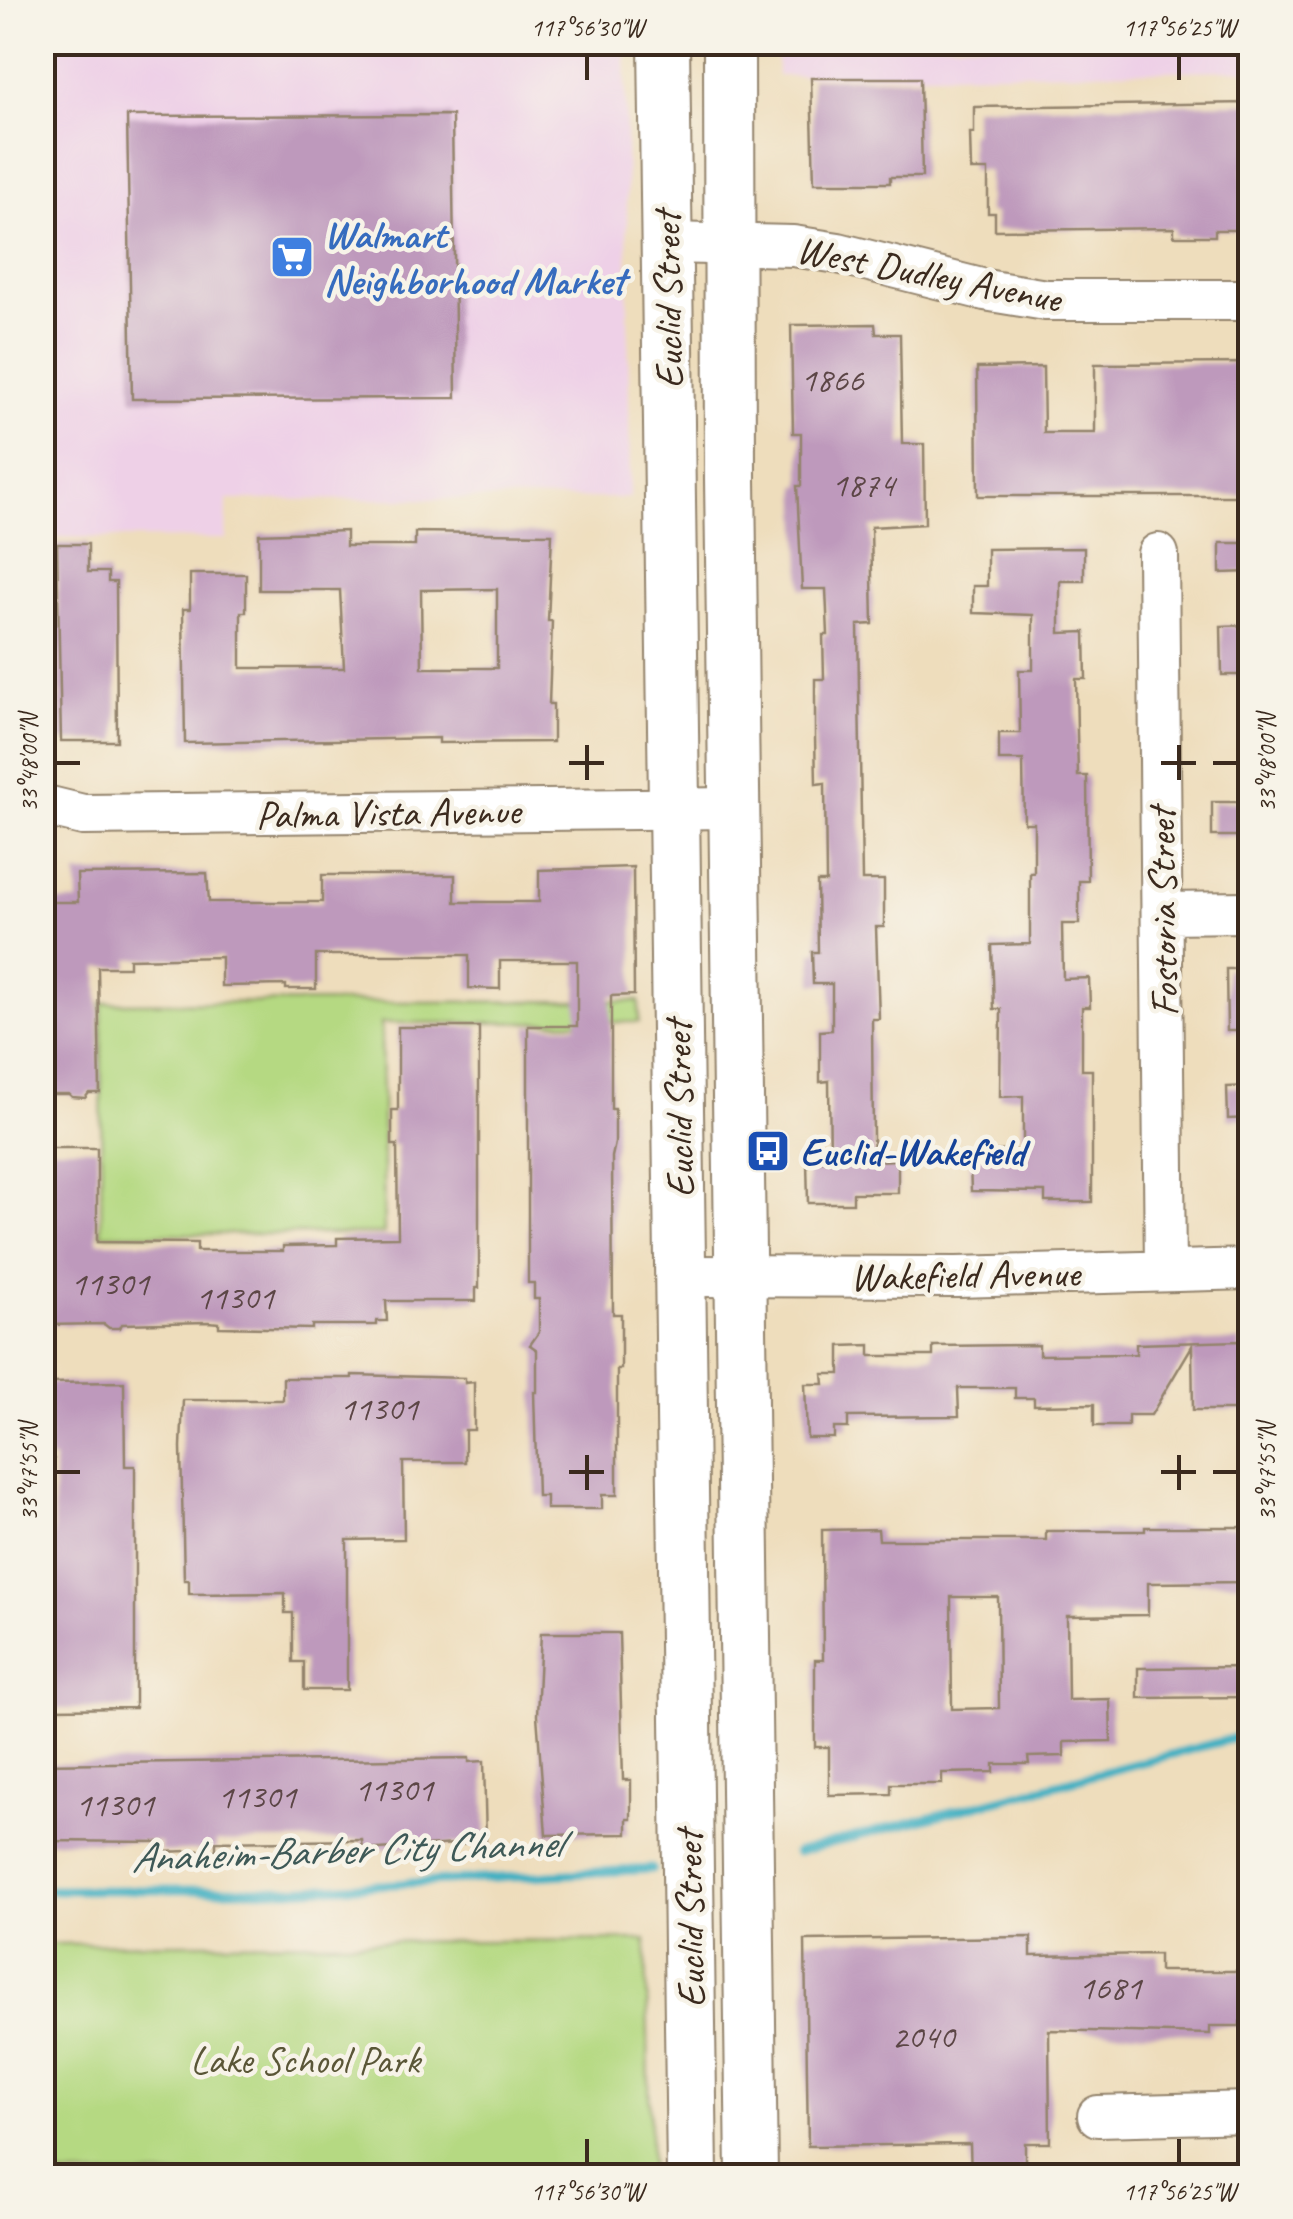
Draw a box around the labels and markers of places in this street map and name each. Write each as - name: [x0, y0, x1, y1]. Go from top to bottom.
- place label: Walmart Neighborhood Market: [324, 210, 631, 306]
- supermarket icon: Walmart Neighborhood Market: [269, 234, 315, 280]
- place label: Euclid-Wakefield: [800, 1127, 1032, 1177]
- bus stop icon: Euclid-Wakefield: [745, 1128, 791, 1174]

